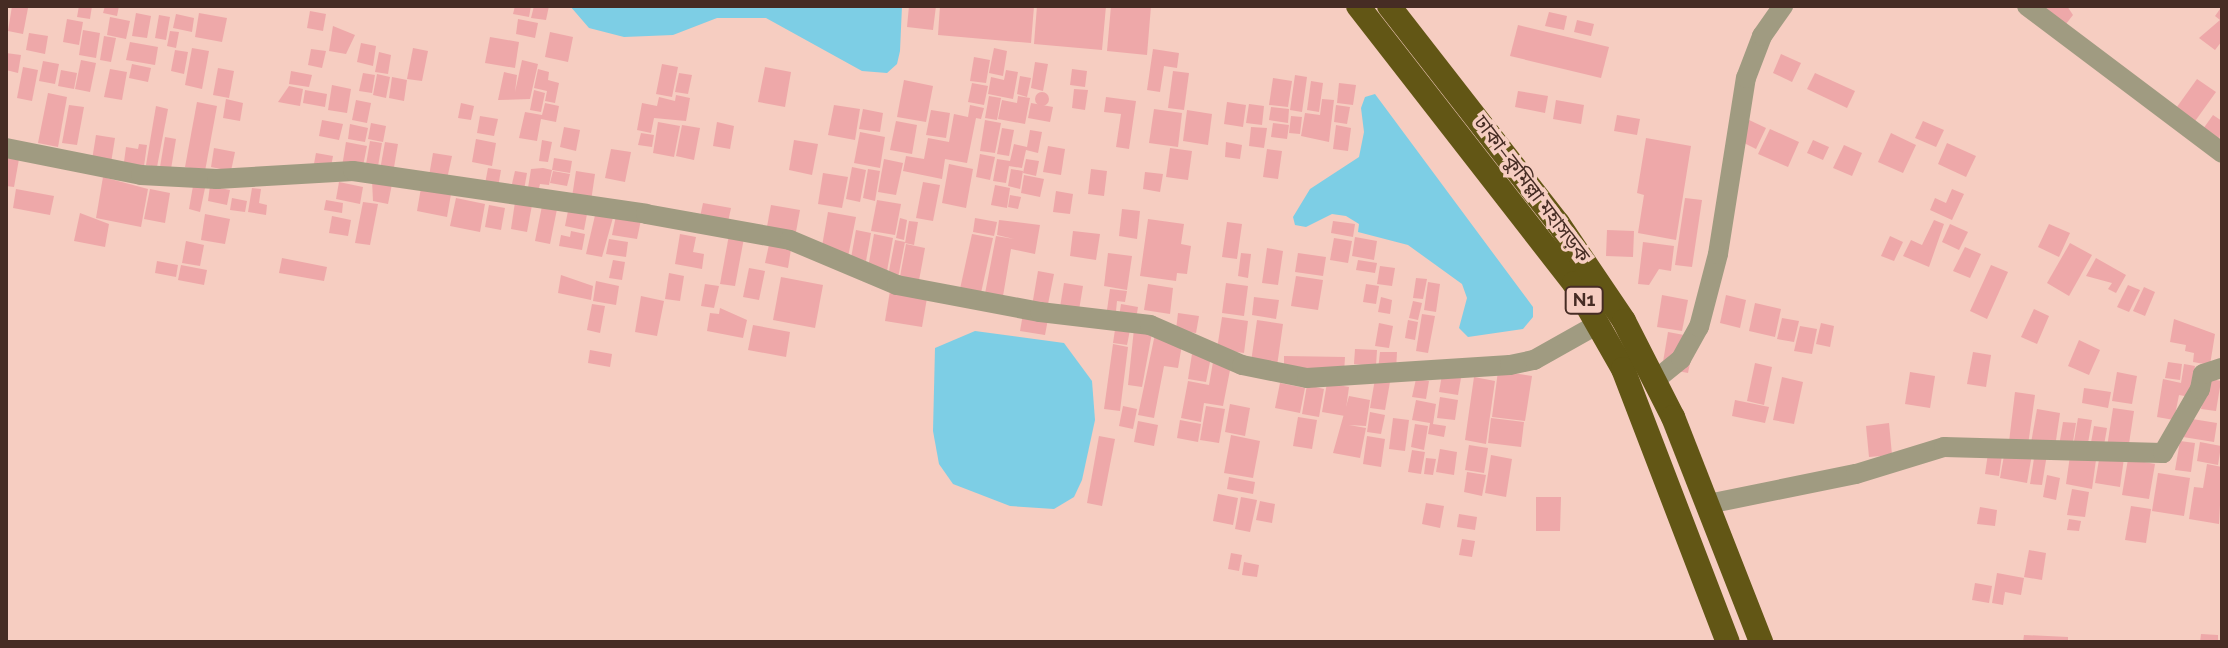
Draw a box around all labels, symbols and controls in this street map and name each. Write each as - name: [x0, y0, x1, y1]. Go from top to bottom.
- street label: ঢাকা–কুমিল্লা মহাসড়ক: [1469, 111, 1595, 267]
- road number: N1: [1564, 286, 1604, 314]

